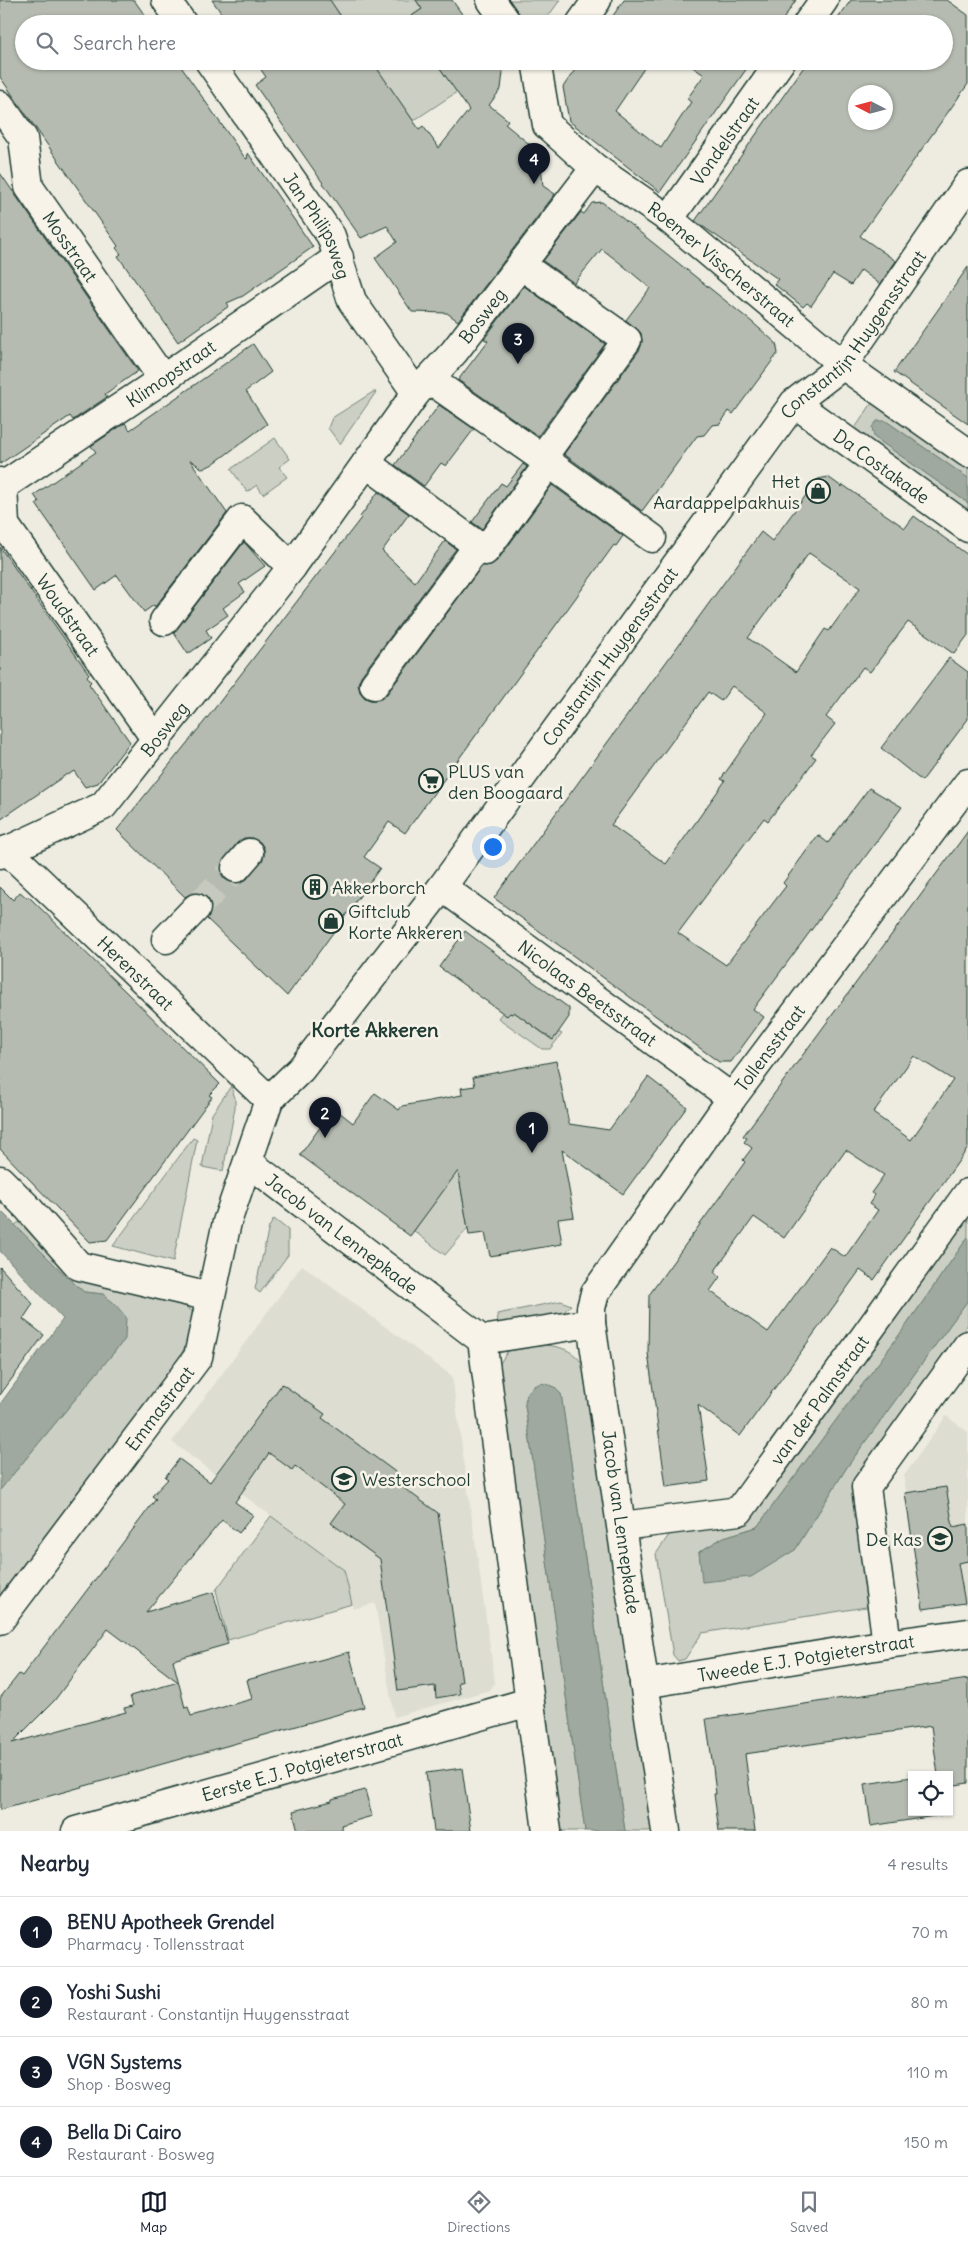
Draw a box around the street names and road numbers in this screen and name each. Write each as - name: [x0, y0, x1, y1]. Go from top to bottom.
- street label: Vondelstraat: [685, 92, 764, 190]
- street label: Jan Philipsweg: [279, 168, 356, 282]
- street label: Roemer Visscherstraat: [643, 196, 800, 332]
- street label: Mosstraat: [38, 207, 103, 286]
- street label: Constantijn Huygensstraat: [775, 245, 931, 423]
- street label: Bosweg: [453, 283, 511, 348]
- street label: Klimopstraat: [122, 335, 220, 412]
- street label: Da Costakade: [829, 424, 934, 508]
- street label: Constantijn Huygensstraat: [537, 562, 682, 751]
- street label: Woudstraat: [32, 569, 105, 660]
- street label: Bosweg: [135, 697, 193, 761]
- street label: Herenstraat: [93, 931, 179, 1015]
- street label: Nicolaas Beetsstraat: [514, 935, 661, 1051]
- street label: Tollensstraat: [730, 1000, 810, 1096]
- street label: Jacob van Lennepkade: [261, 1168, 423, 1299]
- street label: van der Palmstraat: [765, 1331, 873, 1469]
- street label: Emmastraat: [120, 1361, 199, 1455]
- street label: Jacob van Lennepkade: [597, 1429, 645, 1615]
- street label: Tweede E.J. Potgieterstraat: [696, 1629, 916, 1687]
- street label: Eerste E.J. Potgieterstraat: [199, 1727, 405, 1806]

